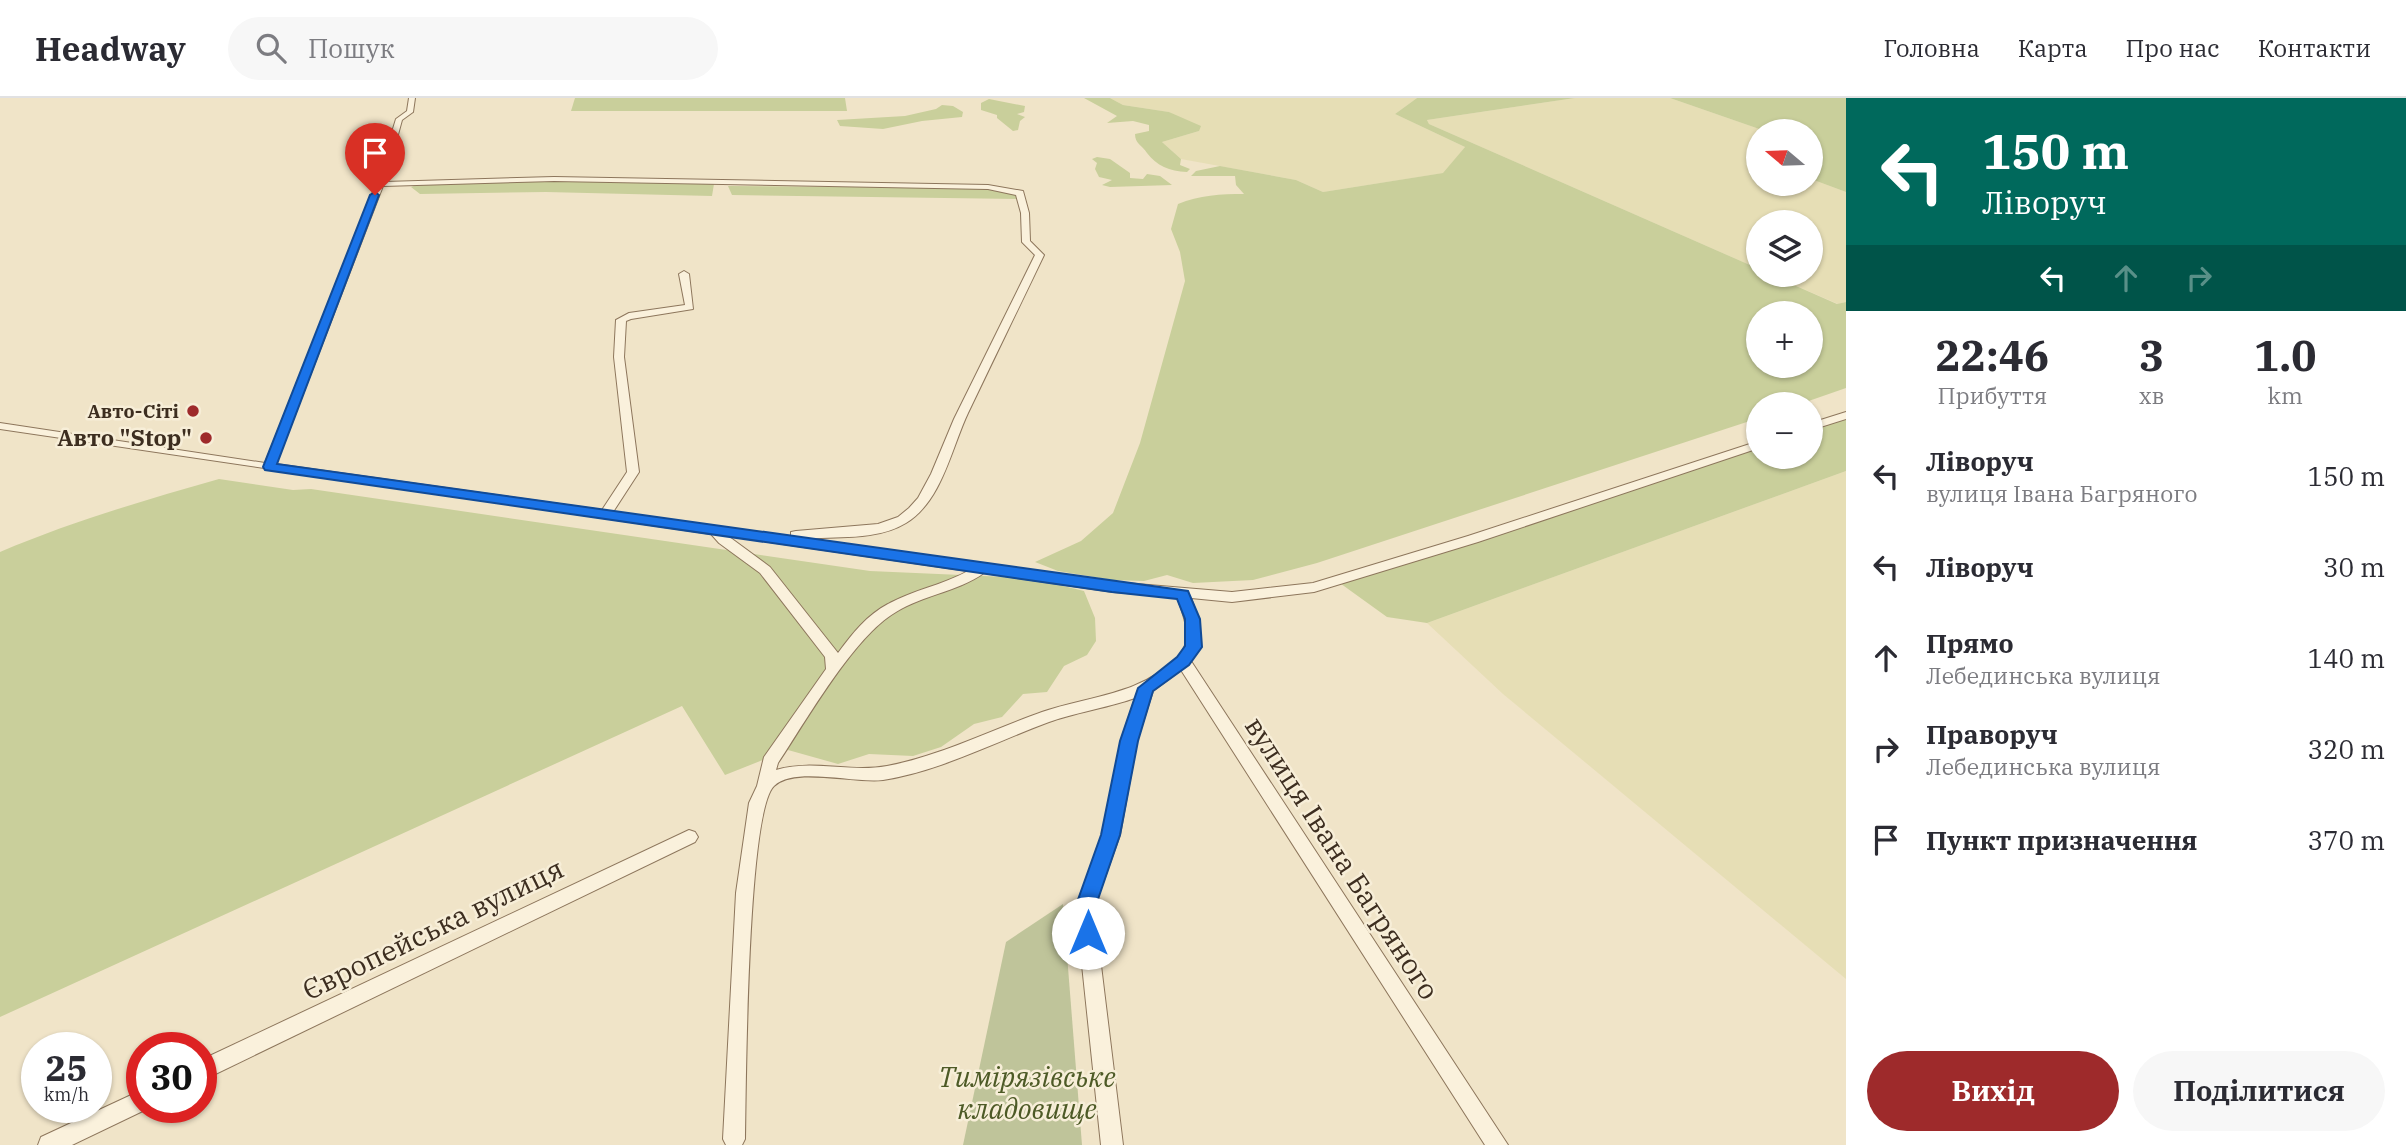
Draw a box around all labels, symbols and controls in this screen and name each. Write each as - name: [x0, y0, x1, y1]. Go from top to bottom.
- search box: [228, 17, 718, 80]
- text: Headway: [35, 27, 186, 70]
- icon: search: [252, 29, 290, 67]
- text: Пошук: [308, 31, 395, 65]
- text: Головна: [1884, 32, 1980, 64]
- text: Карта: [2018, 32, 2087, 64]
- text: Про нас: [2125, 32, 2220, 64]
- text: Контакти: [2258, 32, 2371, 64]
- north arrow: [1746, 119, 1824, 196]
- map controls: [1746, 119, 1823, 469]
- text: 150 m: [1982, 119, 2129, 182]
- pin: [345, 123, 405, 195]
- icon: left: [1867, 126, 1958, 217]
- icon: arrive: [356, 134, 394, 172]
- text: Ліворуч: [1982, 181, 2107, 223]
- button: layers: [1746, 210, 1823, 287]
- icon: left: [2034, 259, 2072, 297]
- icon: ahead: [2107, 259, 2145, 297]
- icon: right: [2180, 259, 2218, 297]
- button: +: [1746, 301, 1823, 378]
- text: 22:46: [1936, 328, 2049, 383]
- text: 3: [2139, 328, 2164, 383]
- text: 1.0: [2254, 328, 2316, 383]
- text: Прибуття: [1937, 380, 2047, 410]
- text: хв: [2139, 380, 2165, 410]
- text: km: [2268, 380, 2303, 410]
- button: −: [1746, 392, 1823, 469]
- place label: Авто-Сіті: [88, 399, 179, 423]
- marker: Авто-Сіті: [185, 403, 201, 419]
- place label: Авто "Stop": [57, 422, 192, 452]
- marker: Авто "Stop": [198, 430, 214, 446]
- text: Ліворуч: [1926, 444, 2034, 478]
- icon: left: [1867, 457, 1905, 495]
- text: 150 m: [2307, 459, 2385, 493]
- text: вулиця Івана Багряного: [1926, 478, 2197, 508]
- icon: left: [1867, 548, 1905, 586]
- text: Ліворуч: [1926, 550, 2034, 584]
- text: 30 m: [2323, 550, 2385, 584]
- text: Прямо: [1926, 626, 2014, 660]
- icon: ahead: [1867, 639, 1905, 677]
- text: 140 m: [2307, 641, 2385, 675]
- text: Лебединська вулиця: [1926, 660, 2161, 690]
- street label: вулиця Івана Багряного: [1237, 709, 1448, 1006]
- text: Праворуч: [1926, 717, 2058, 751]
- icon: right: [1867, 730, 1905, 768]
- text: 320 m: [2307, 732, 2385, 766]
- text: Лебединська вулиця: [1926, 751, 2161, 781]
- icon: arrive: [1867, 821, 1905, 859]
- text: Пункт призначення: [1926, 823, 2198, 857]
- text: 370 m: [2307, 823, 2385, 857]
- street label: Європейська вулиця: [296, 849, 569, 1008]
- position arrow: [1051, 896, 1125, 970]
- speed limit sign: 30: [126, 1032, 217, 1123]
- text: 25: [45, 1045, 88, 1091]
- button: Вихід: [1867, 1051, 2119, 1131]
- button: Поділитися: [2133, 1051, 2385, 1131]
- park label: Тимірязівське кладовище: [938, 1058, 1116, 1127]
- text: km/h: [44, 1083, 89, 1106]

